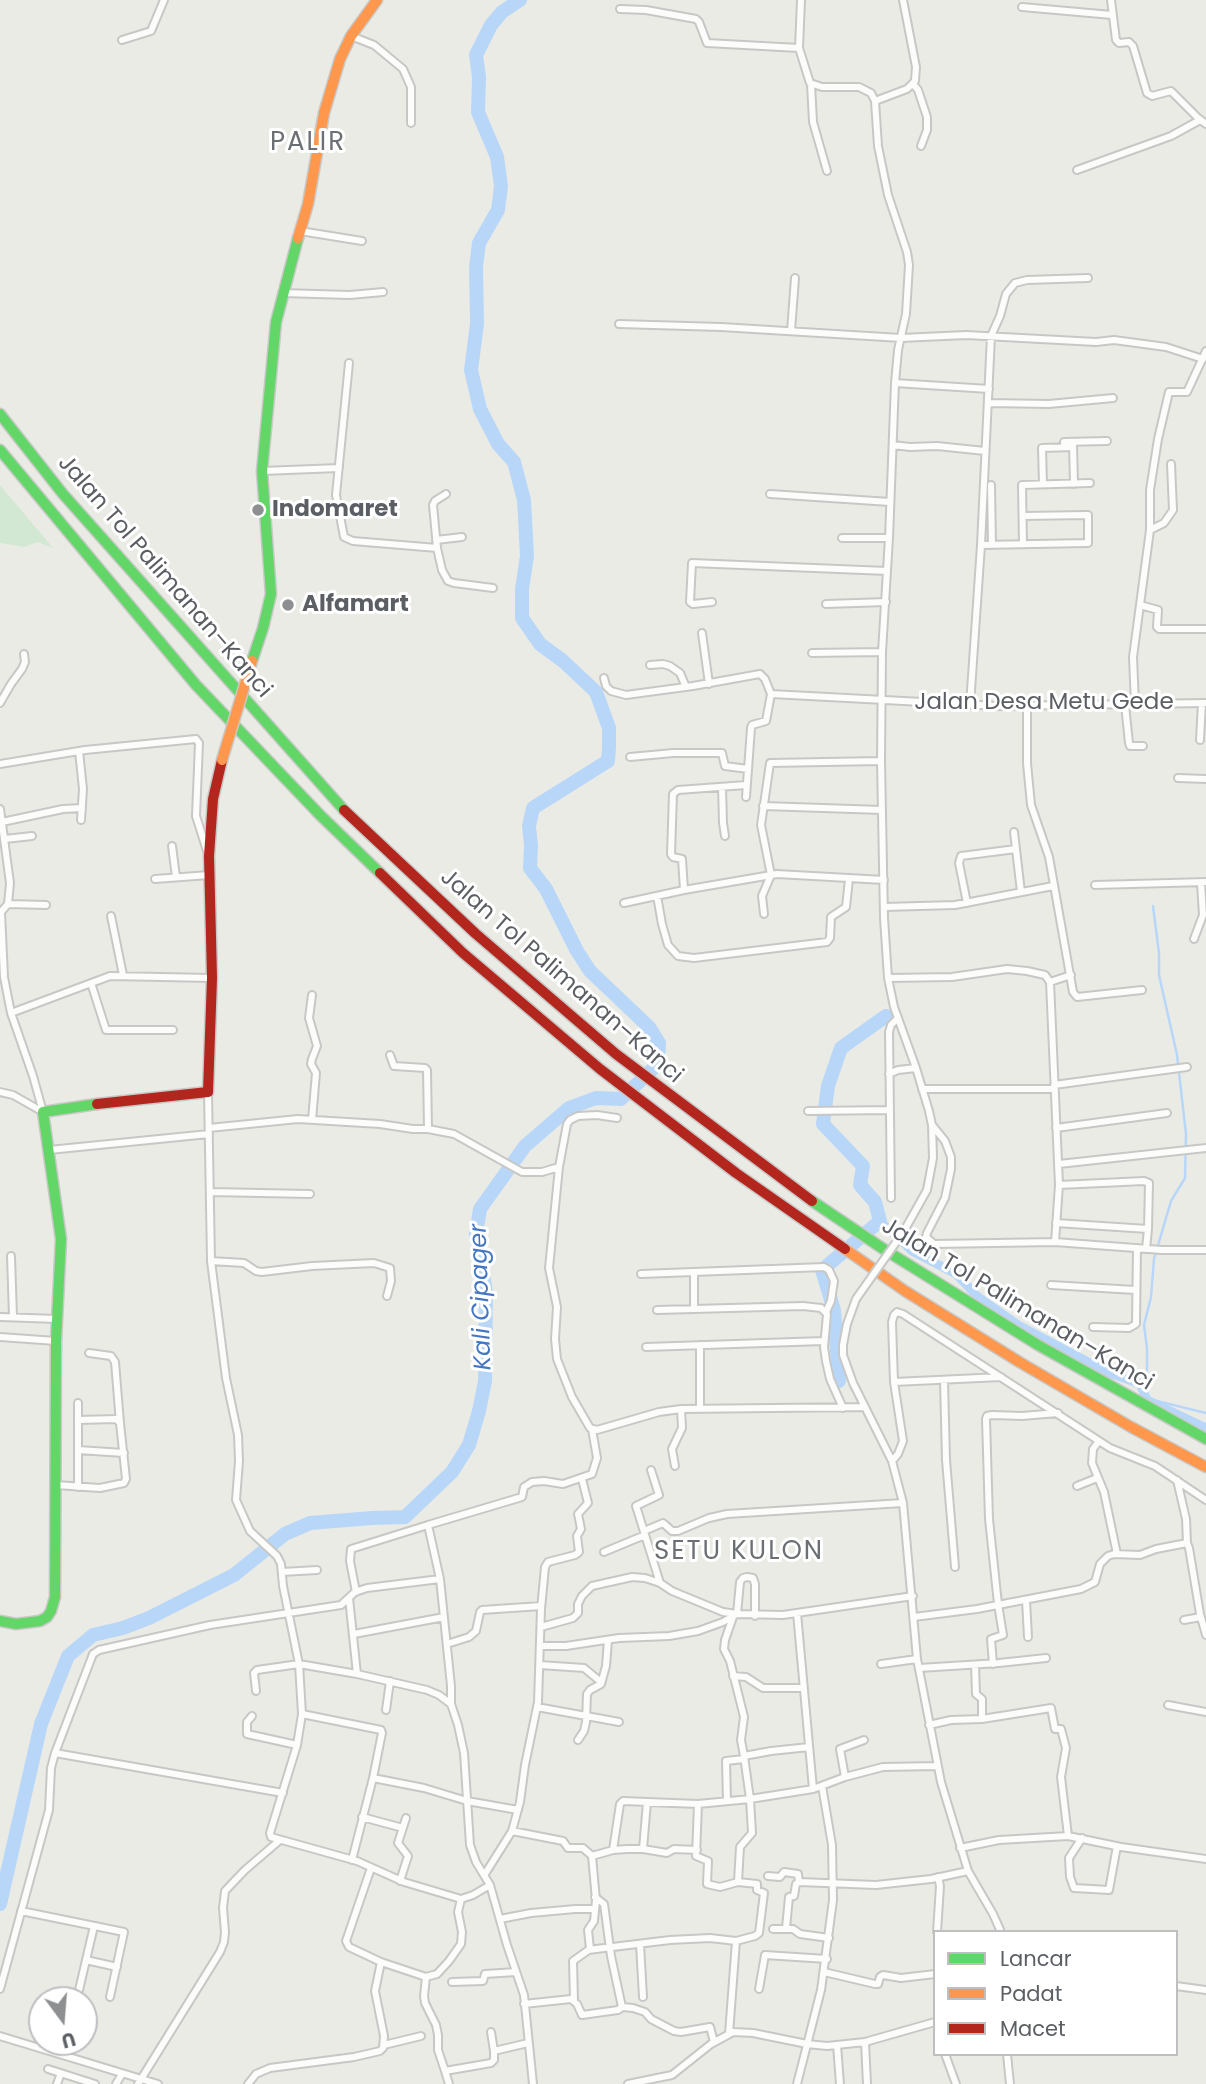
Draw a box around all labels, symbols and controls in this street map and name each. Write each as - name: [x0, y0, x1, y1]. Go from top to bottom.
- district label: PALIR: [271, 127, 345, 159]
- street label: Jalan Tol Palimanan–Kanci: [51, 450, 277, 704]
- place label: Indomaret: [272, 496, 398, 524]
- marker: Indomaret: [250, 502, 266, 518]
- place label: Alfamart: [302, 591, 409, 619]
- marker: Alfamart: [280, 597, 296, 613]
- street label: Jalan Desa Metu Gede: [914, 689, 1174, 717]
- street label: Jalan Tol Palimanan–Kanci: [434, 864, 688, 1090]
- street label: Jalan Tol Palimanan–Kanci: [876, 1213, 1158, 1397]
- water label: Kali Cipager: [465, 1223, 499, 1371]
- district label: SETU KULON: [655, 1536, 823, 1568]
- legend: [933, 1930, 1178, 2056]
- text: Lancar: [1000, 1944, 1071, 1973]
- text: Padat: [1000, 1979, 1062, 2008]
- north arrow: [28, 1986, 98, 2056]
- text: Macet: [1000, 2014, 1066, 2043]
- text: U: [58, 2025, 79, 2055]

